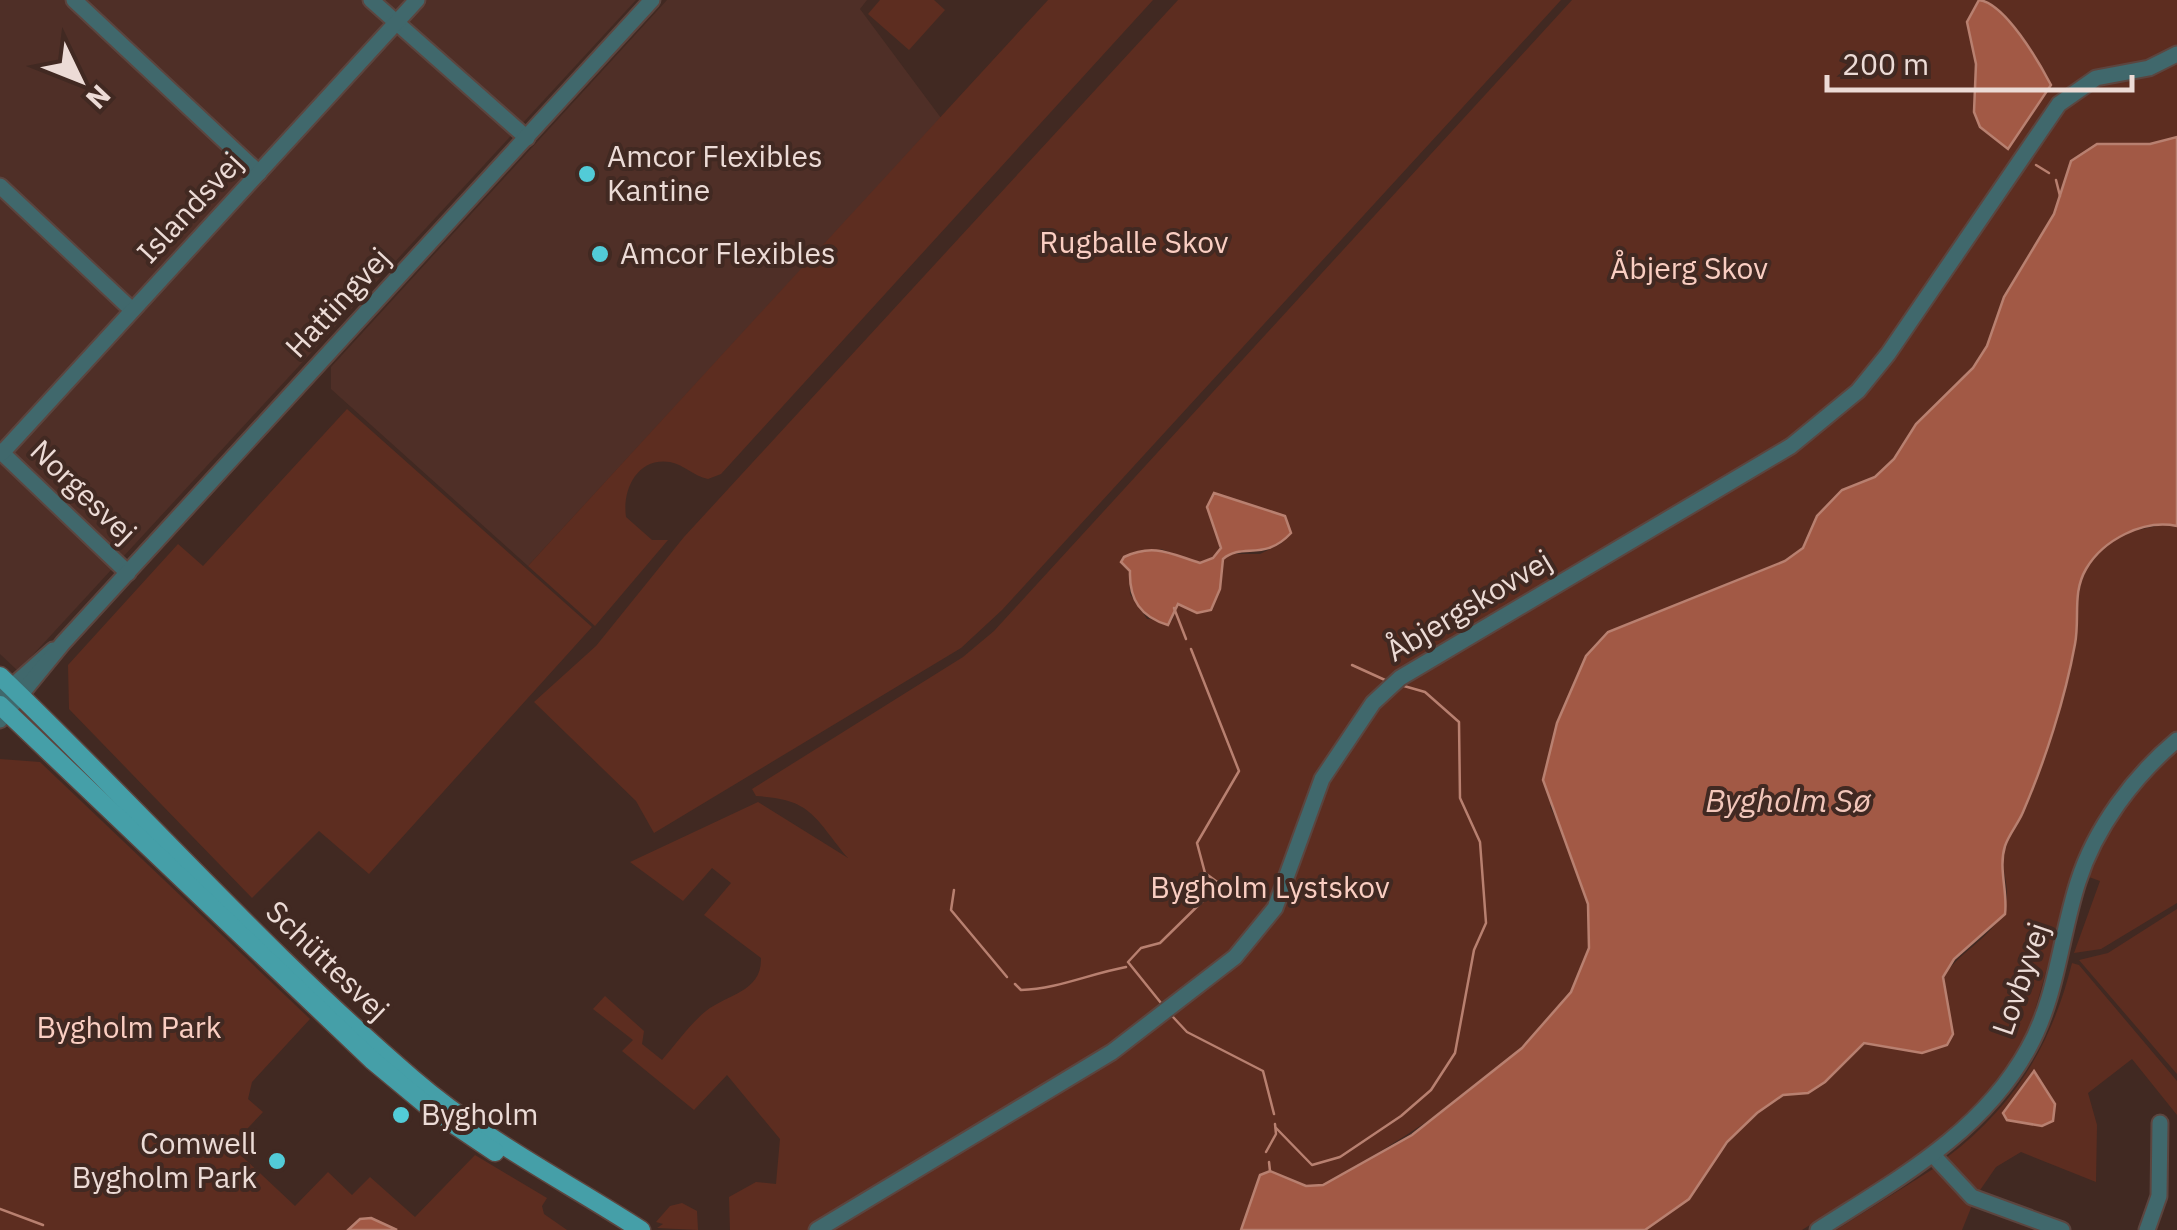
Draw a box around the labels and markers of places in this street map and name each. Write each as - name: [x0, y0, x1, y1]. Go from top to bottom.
- place label: Amcor Flexibles Kantine: [607, 136, 823, 209]
- marker: Amcor Flexibles Kantine: [576, 163, 598, 185]
- place label: Amcor Flexibles: [620, 233, 836, 272]
- marker: Amcor Flexibles: [589, 243, 611, 265]
- place label: Bygholm: [421, 1094, 538, 1133]
- marker: Bygholm: [390, 1104, 412, 1126]
- place label: Comwell Bygholm Park: [72, 1123, 257, 1196]
- marker: Comwell Bygholm Park: [266, 1150, 288, 1172]

